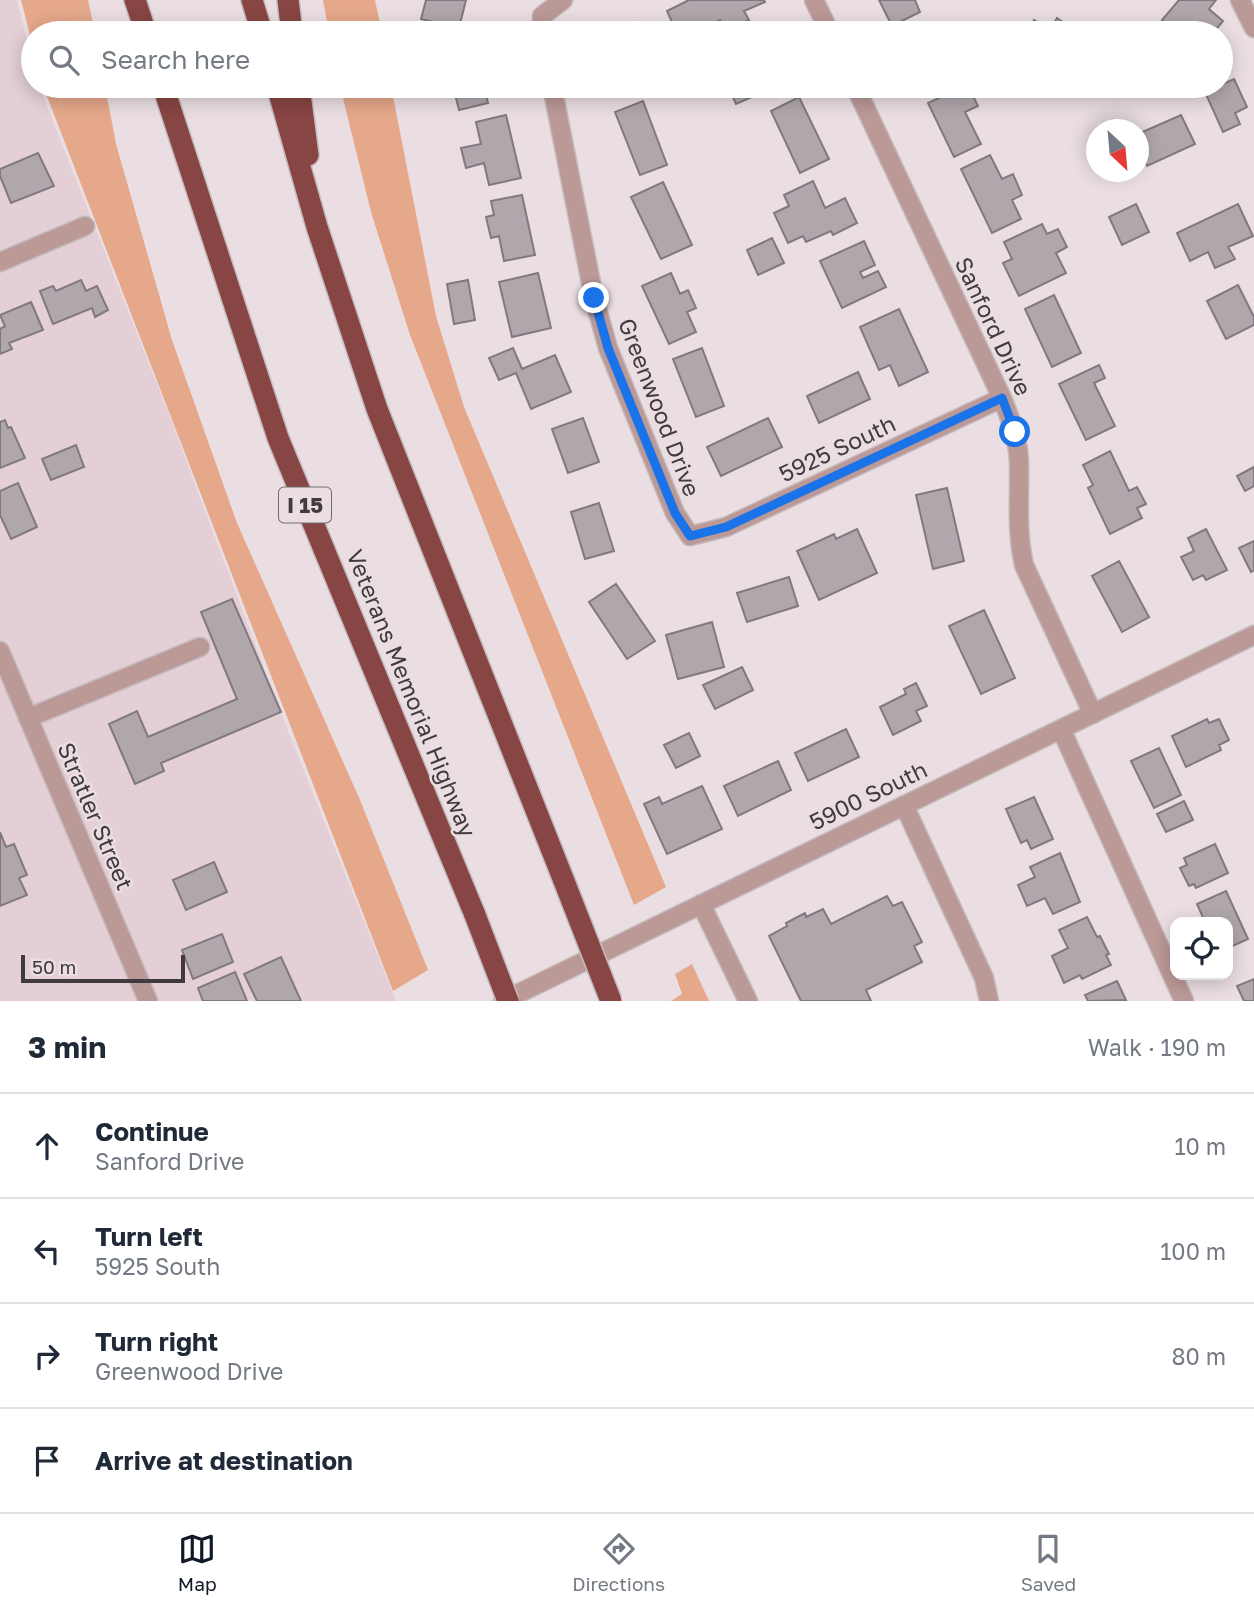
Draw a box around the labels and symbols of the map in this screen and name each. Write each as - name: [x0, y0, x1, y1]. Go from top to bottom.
- north arrow: [1086, 119, 1149, 182]
- street label: Sanford Drive: [950, 252, 1038, 400]
- route end: [578, 282, 609, 313]
- street label: Greenwood Drive: [613, 314, 707, 500]
- street label: 5925 South: [774, 409, 900, 487]
- route start: [999, 416, 1030, 447]
- road number: I 15: [279, 488, 331, 522]
- street label: Veterans Memorial Highway: [341, 545, 483, 841]
- street label: Stratler Street: [52, 738, 140, 894]
- street label: 5900 South: [805, 755, 931, 835]
- scale bar: [21, 952, 186, 984]

